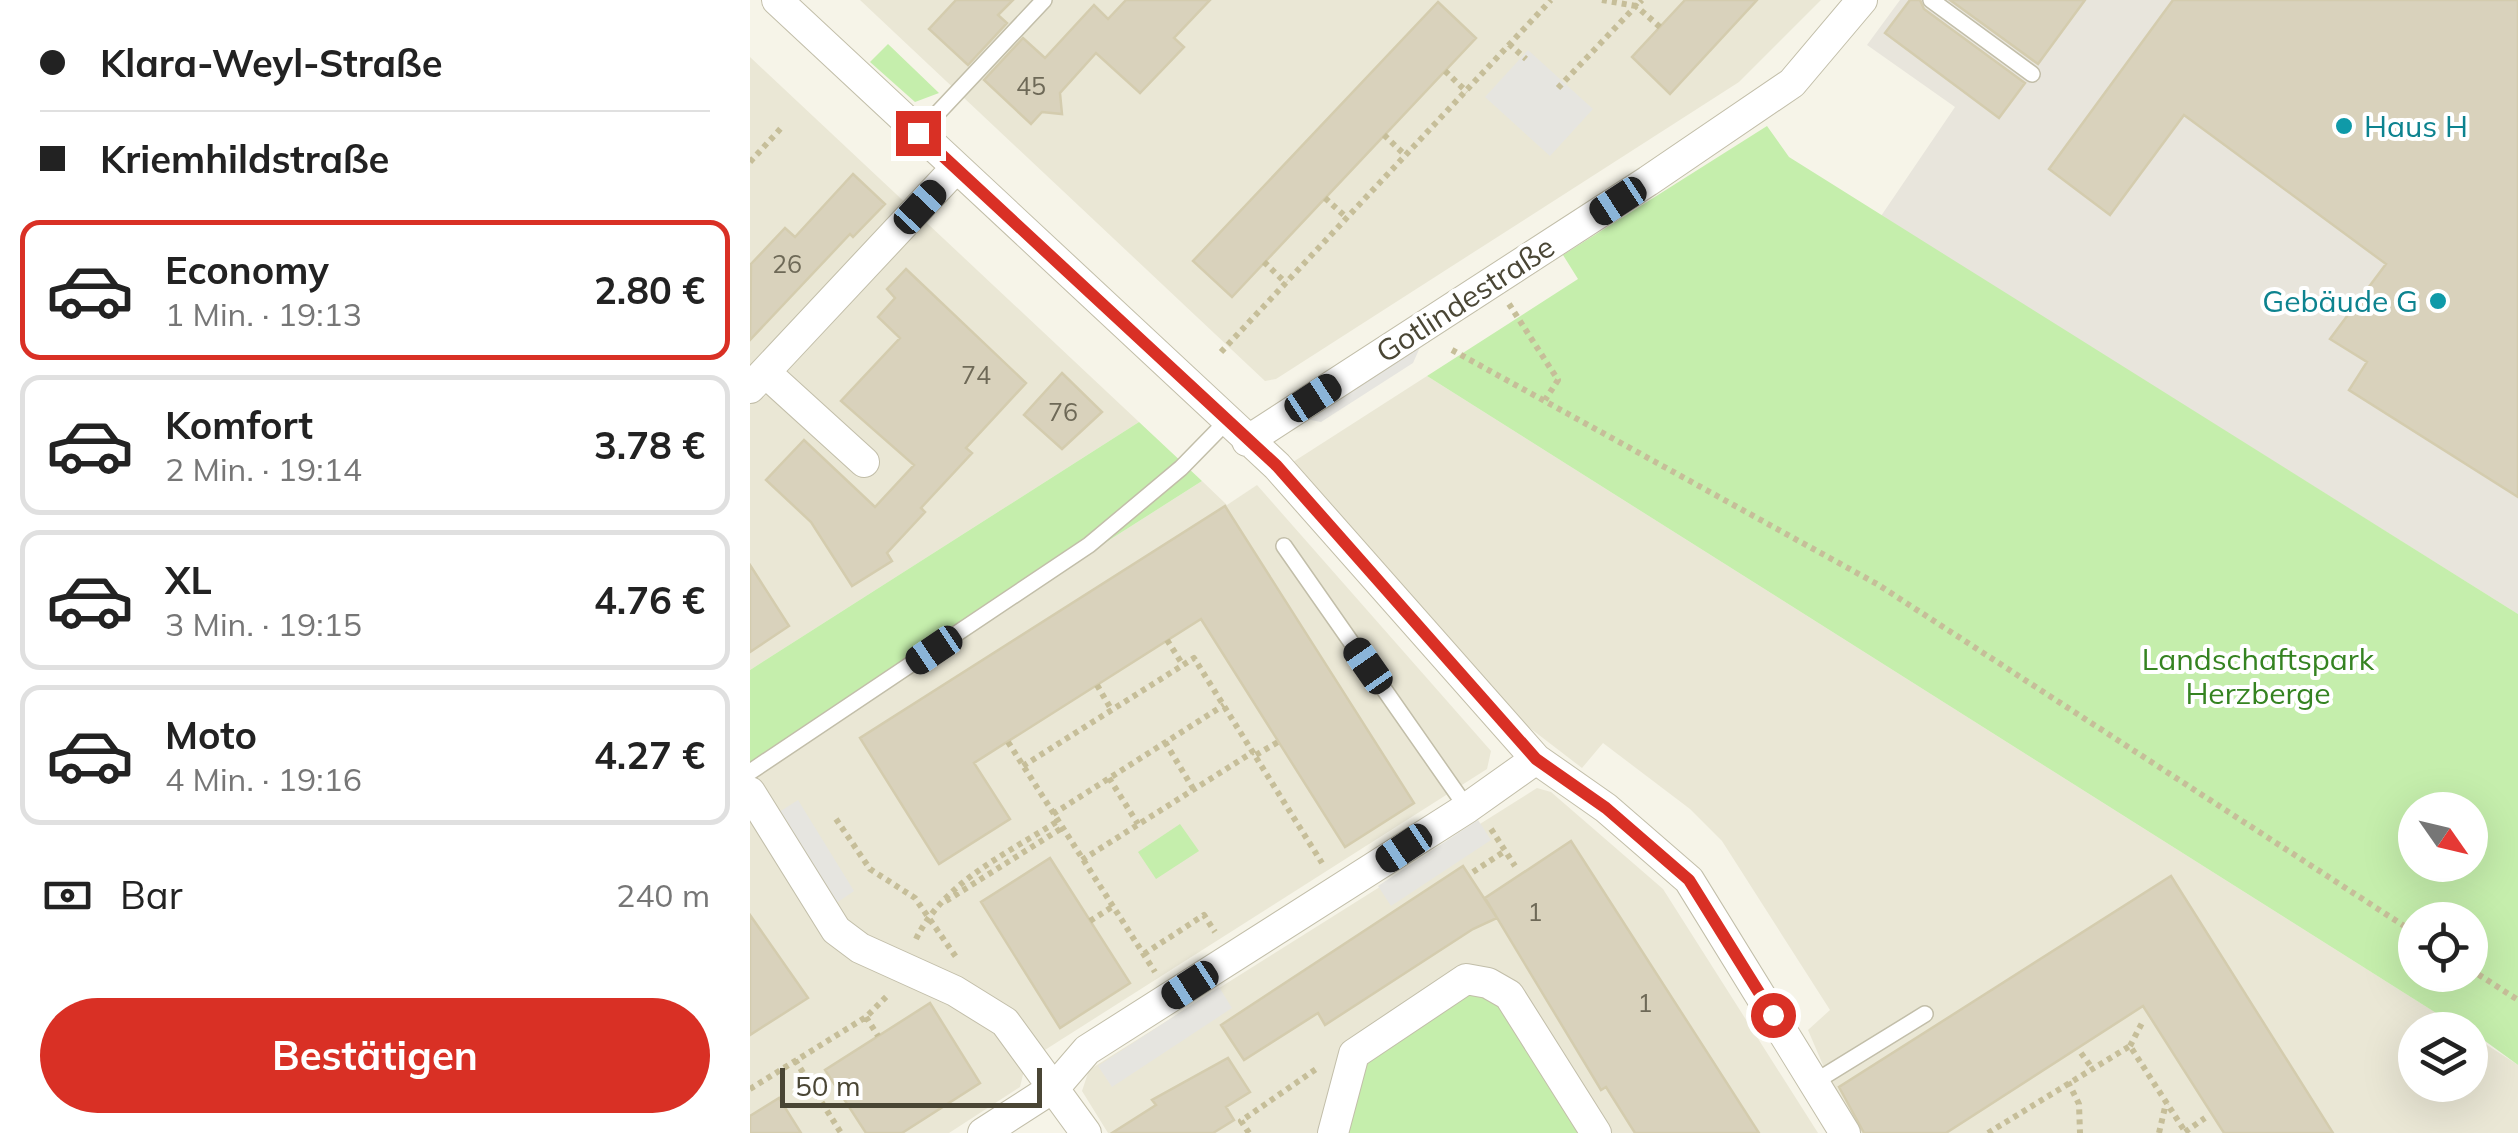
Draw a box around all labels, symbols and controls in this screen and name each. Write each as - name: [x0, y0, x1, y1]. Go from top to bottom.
- text: Klara-Weyl-Straße: [100, 39, 442, 87]
- house number: 45: [1016, 70, 1046, 101]
- place label: Haus H: [2364, 107, 2468, 145]
- route end: [896, 111, 941, 156]
- marker: Haus H: [2333, 115, 2355, 137]
- text: Kriemhildstraße: [100, 135, 389, 183]
- car: [1585, 172, 1651, 230]
- car: [889, 175, 951, 239]
- street label: Gotlindestraße: [1369, 227, 1561, 371]
- icon: car: [45, 245, 135, 335]
- text: Economy: [165, 246, 329, 294]
- house number: 26: [772, 248, 802, 279]
- text: 2.80 €: [594, 266, 705, 314]
- place label: Gebäude G: [2262, 282, 2418, 320]
- marker: Gebäude G: [2427, 290, 2449, 312]
- text: 1 Min. · 19:13: [165, 294, 362, 334]
- house number: 74: [961, 359, 991, 390]
- car: [1280, 369, 1346, 427]
- house number: 76: [1048, 396, 1078, 427]
- icon: car: [45, 400, 135, 490]
- text: Komfort: [165, 401, 313, 449]
- text: 3.78 €: [594, 421, 705, 469]
- text: 2 Min. · 19:14: [165, 449, 362, 489]
- icon: car: [45, 555, 135, 645]
- text: XL: [165, 556, 212, 604]
- text: 4.76 €: [594, 576, 705, 624]
- text: 3 Min. · 19:15: [165, 604, 362, 644]
- car: [901, 621, 967, 679]
- car: [1339, 633, 1397, 699]
- park label: Landschaftspark Herzberge: [2142, 640, 2375, 712]
- icon: car: [45, 710, 135, 800]
- text: Moto: [165, 711, 257, 759]
- text: 4.27 €: [594, 731, 705, 779]
- text: 4 Min. · 19:16: [165, 759, 362, 799]
- north arrow: [2398, 792, 2488, 882]
- map controls: [2398, 792, 2488, 1102]
- car: [1371, 819, 1437, 877]
- icon: cash: [40, 868, 95, 923]
- text: Bar: [120, 871, 182, 919]
- text: 240 m: [616, 875, 710, 915]
- house number: 1: [1527, 896, 1543, 927]
- button: locate: [2398, 902, 2488, 992]
- car: [1157, 956, 1223, 1014]
- house number: 1: [1637, 987, 1653, 1018]
- route start: [1751, 993, 1796, 1038]
- button: Bestätigen: [40, 998, 710, 1113]
- button: layers: [2398, 1012, 2488, 1102]
- scale bar: [780, 1063, 1042, 1108]
- text: 50 m: [795, 1068, 861, 1103]

